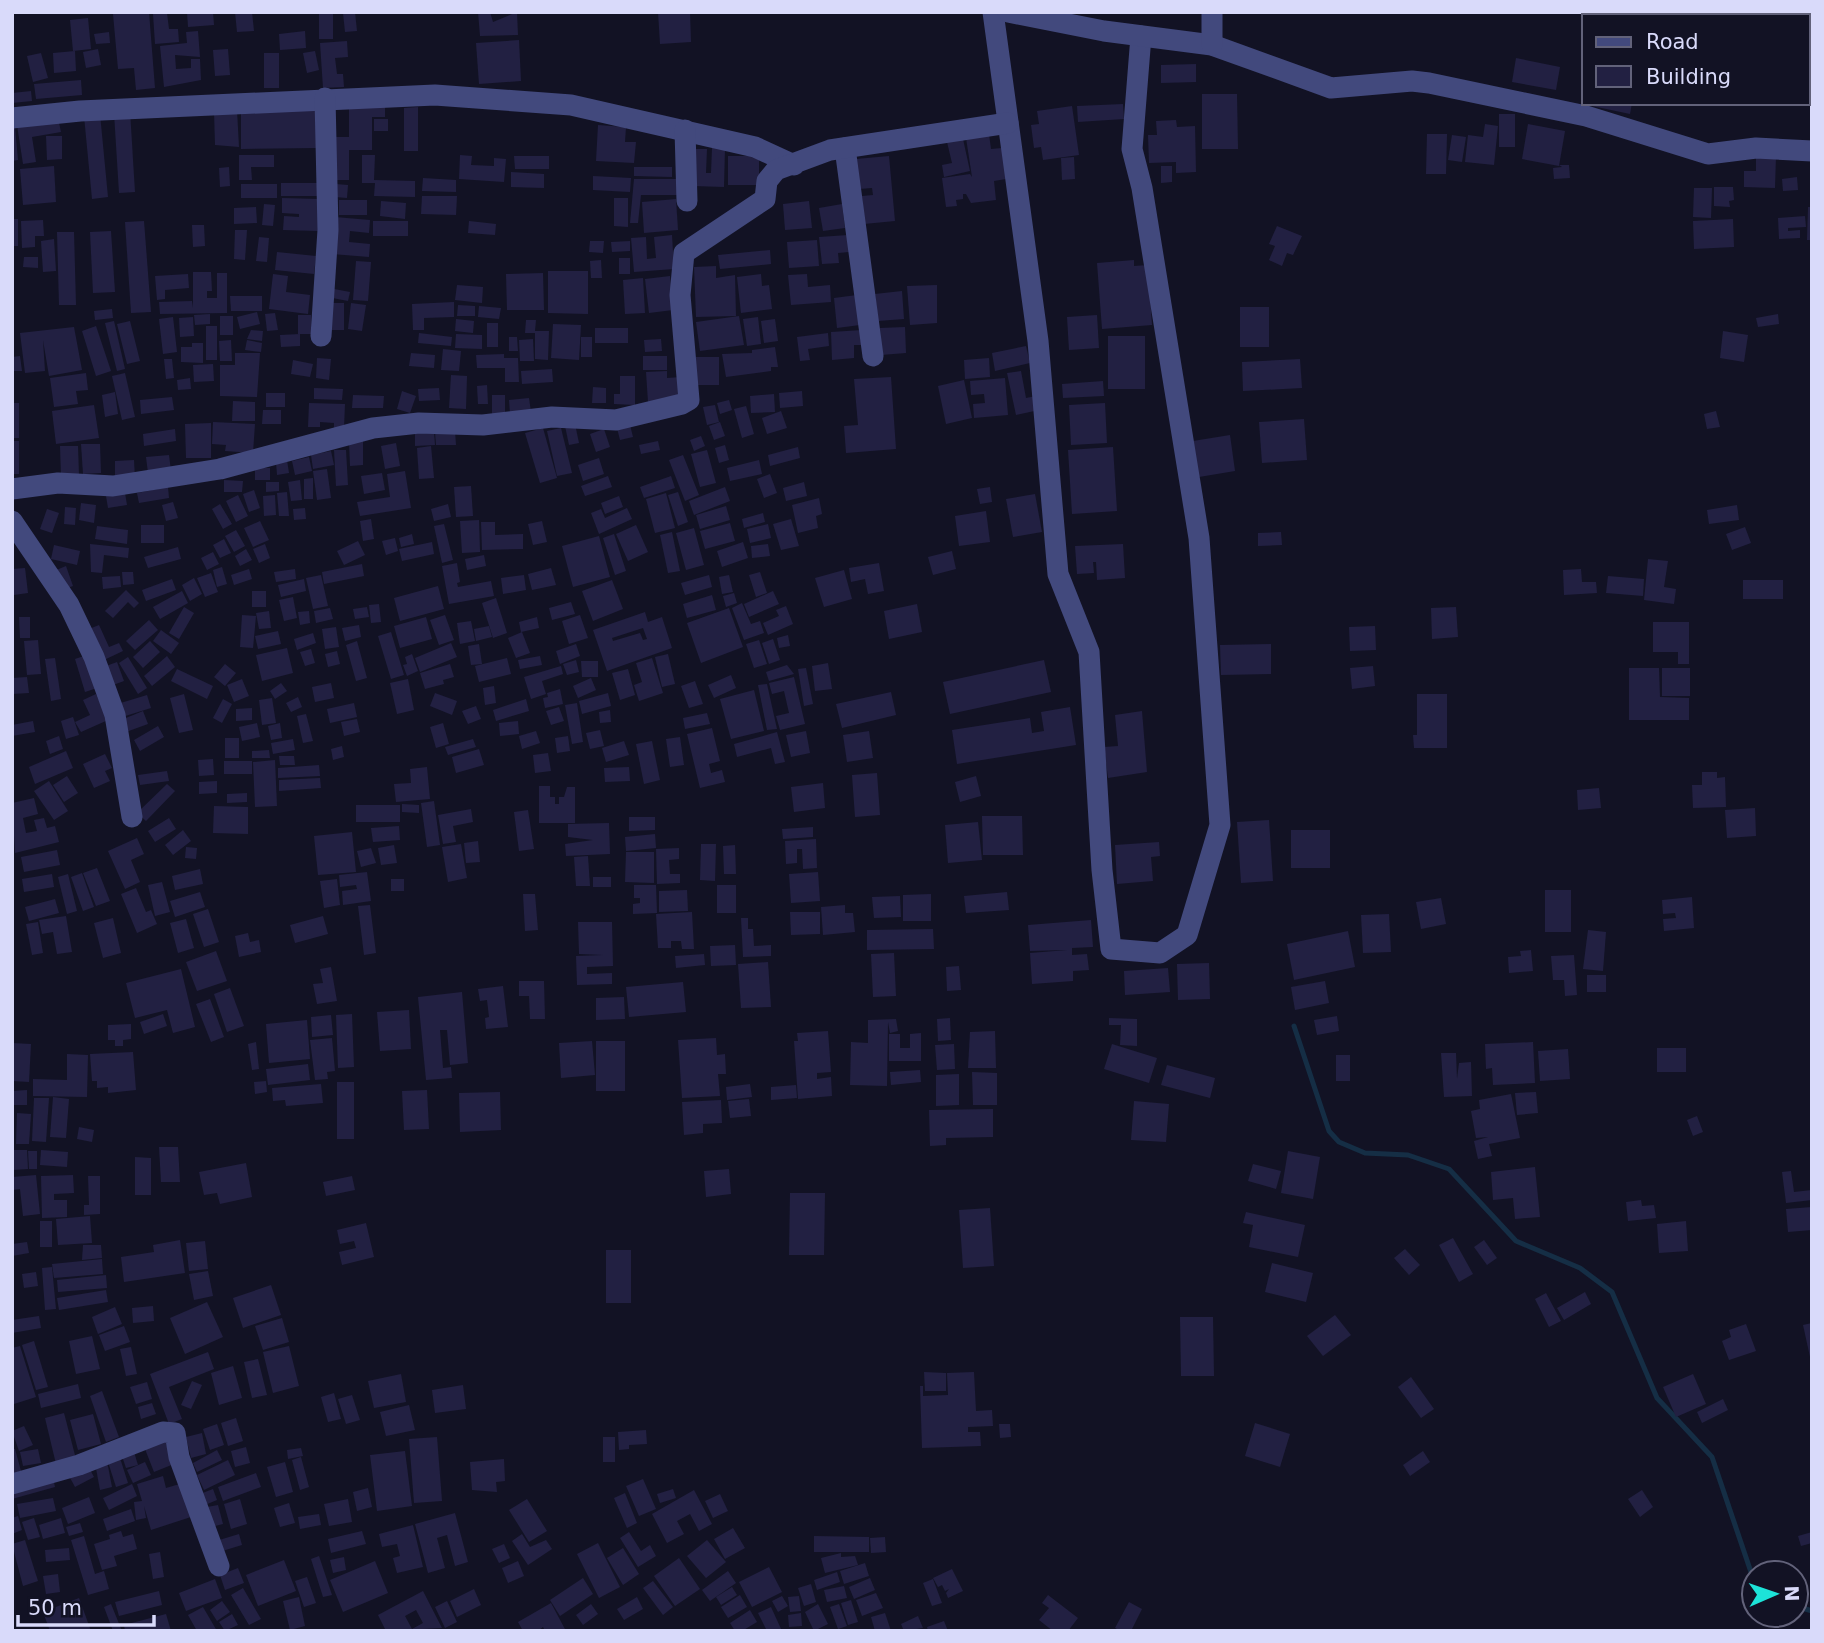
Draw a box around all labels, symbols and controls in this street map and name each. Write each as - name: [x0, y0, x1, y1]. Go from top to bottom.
- legend: [1582, 14, 1810, 105]
- text: Road: [1646, 30, 1699, 54]
- text: Building: [1646, 65, 1731, 89]
- north arrow: [1740, 1559, 1810, 1629]
- scale bar: [18, 1584, 154, 1628]
- text: N: [1781, 1585, 1803, 1602]
- text: 50 m: [28, 1596, 82, 1620]

